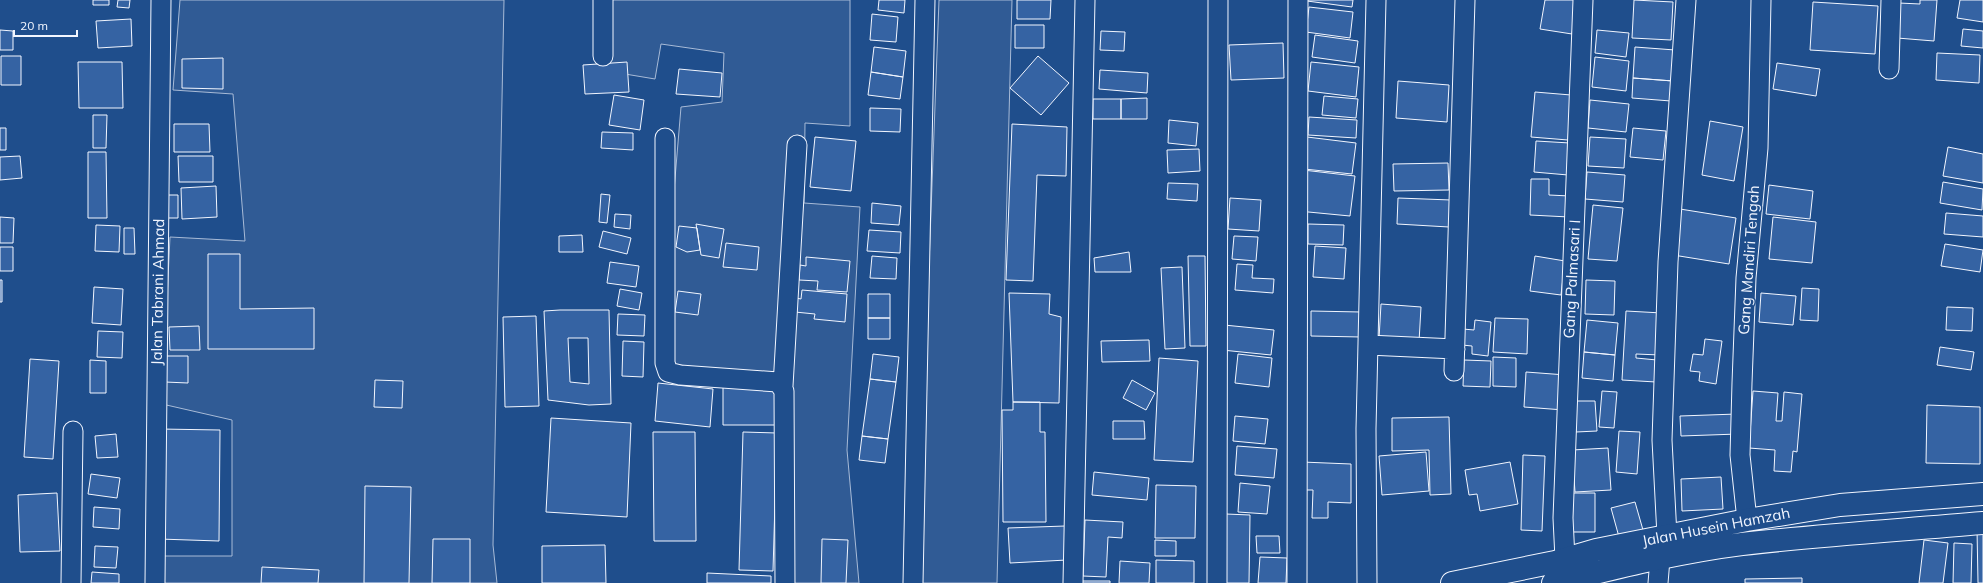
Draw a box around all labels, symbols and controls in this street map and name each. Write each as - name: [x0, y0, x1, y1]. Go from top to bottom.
- scale bar: [14, 12, 77, 38]
- text: 20 m: [20, 18, 48, 33]
- street label: Gang Mandiri Tengah: [1734, 185, 1763, 335]
- street label: Jalan Tabrani Ahmad: [147, 218, 168, 366]
- street label: Gang Palmasari I: [1559, 219, 1584, 339]
- street label: Jalan Husein Hamzah: [1640, 503, 1792, 550]

